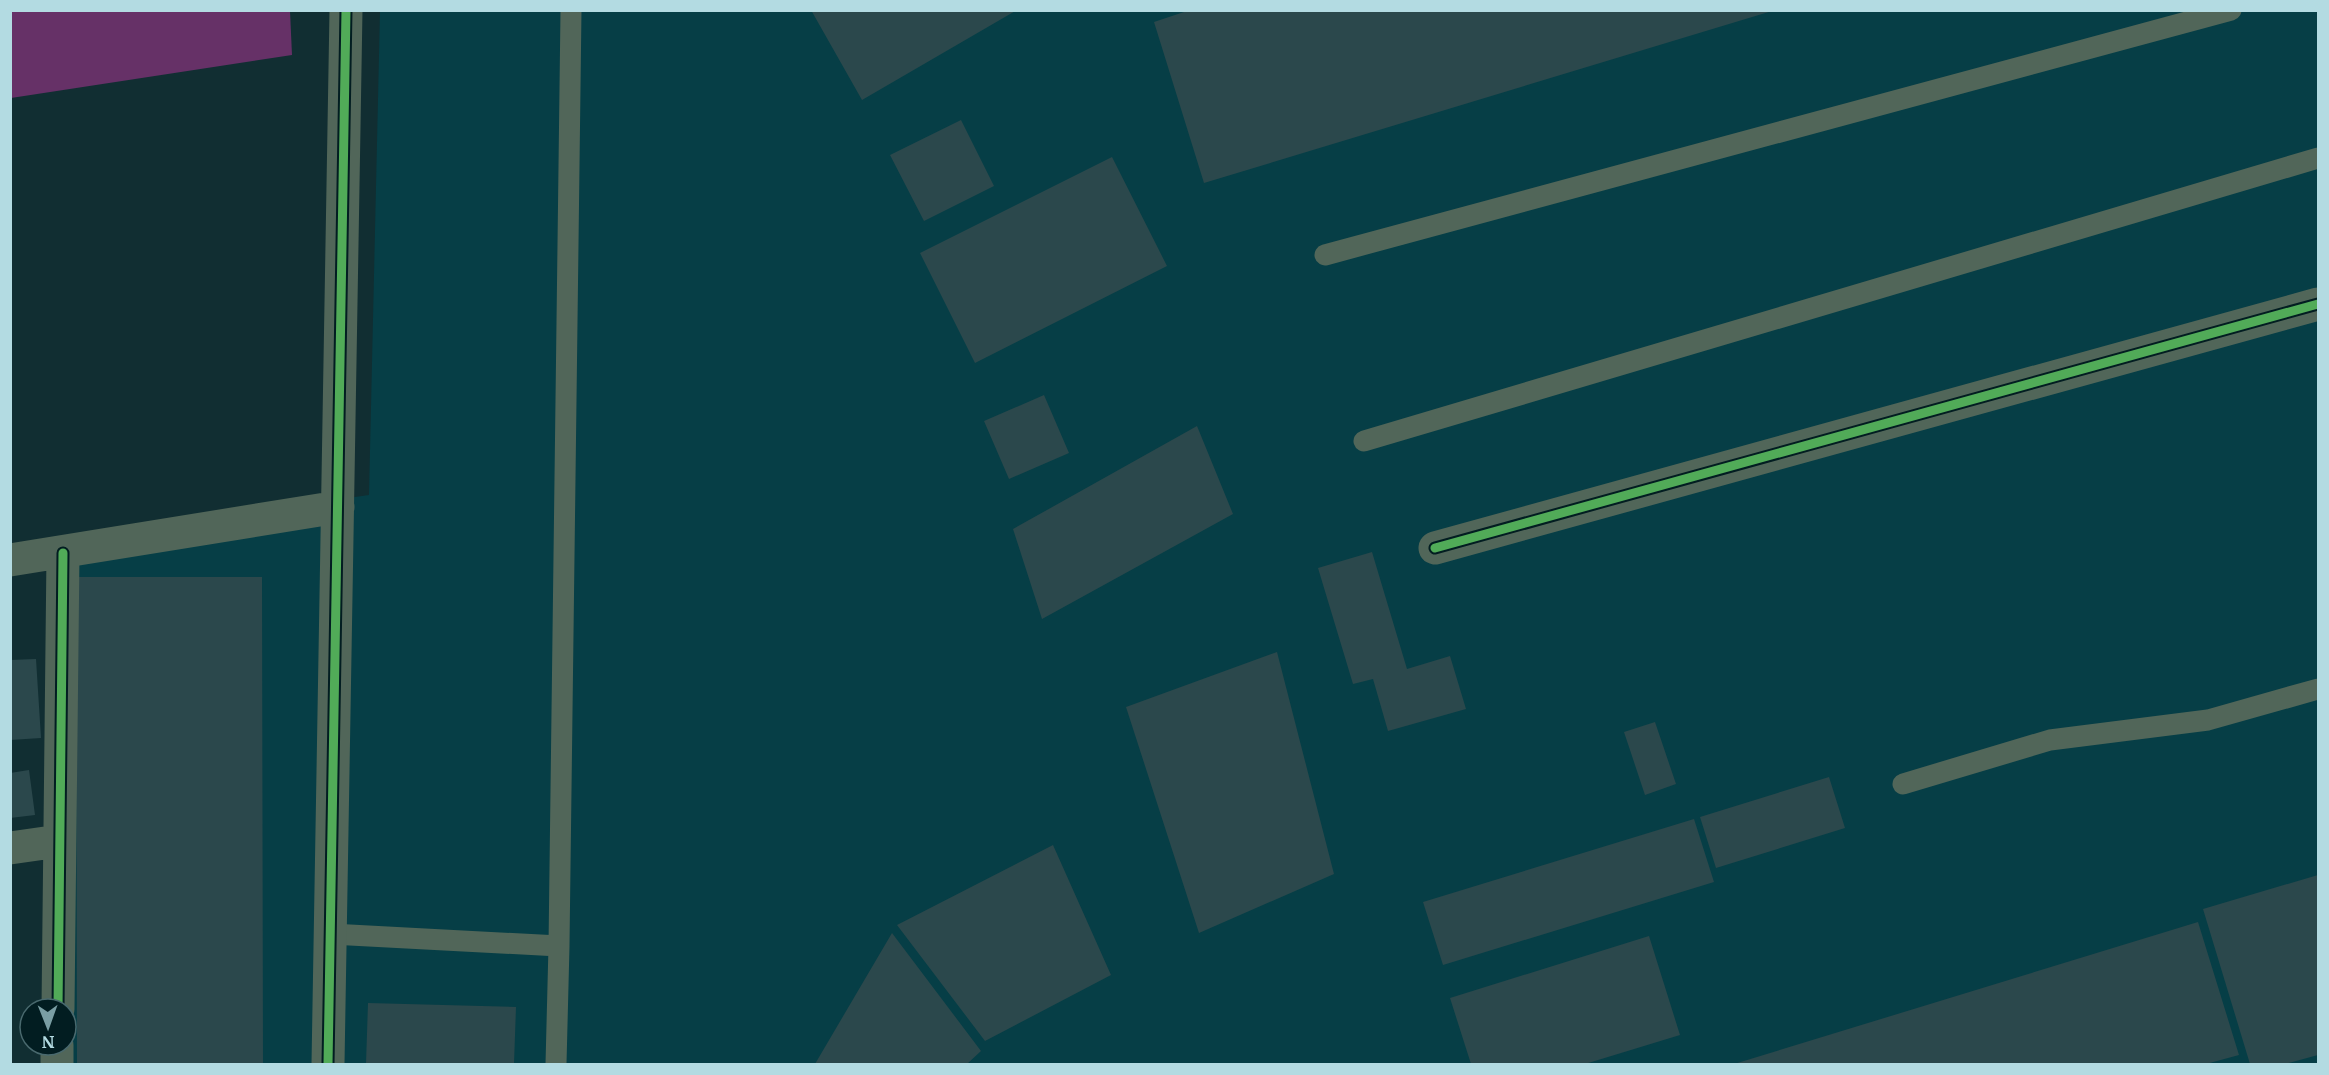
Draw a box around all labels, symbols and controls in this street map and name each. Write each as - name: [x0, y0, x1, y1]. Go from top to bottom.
- north arrow: [18, 997, 78, 1057]
- text: N: [41, 1032, 55, 1052]

